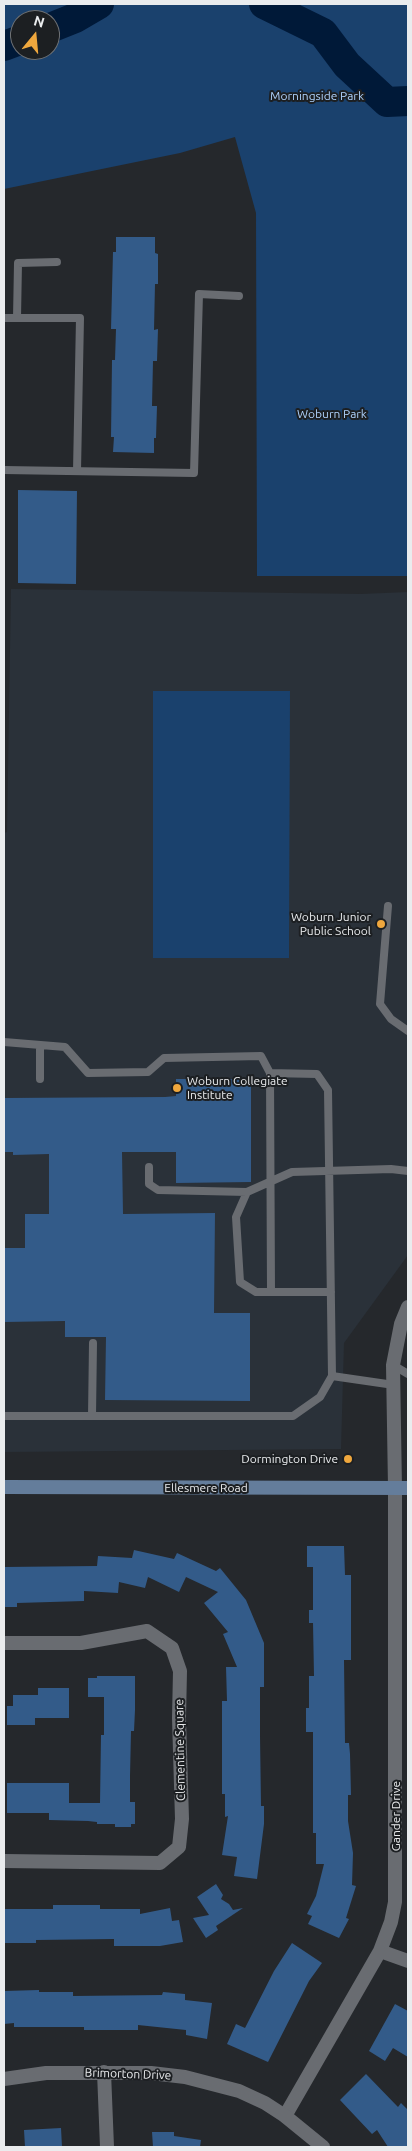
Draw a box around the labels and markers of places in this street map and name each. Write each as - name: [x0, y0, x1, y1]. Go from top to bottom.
- place label: Woburn Junior Public School: [291, 910, 371, 938]
- marker: Woburn Junior Public School: [375, 918, 387, 930]
- place label: Woburn Collegiate Institute: [187, 1074, 288, 1102]
- marker: Woburn Collegiate Institute: [171, 1082, 183, 1094]
- place label: Dormington Drive: [241, 1452, 338, 1466]
- marker: Dormington Drive: [342, 1453, 354, 1465]

